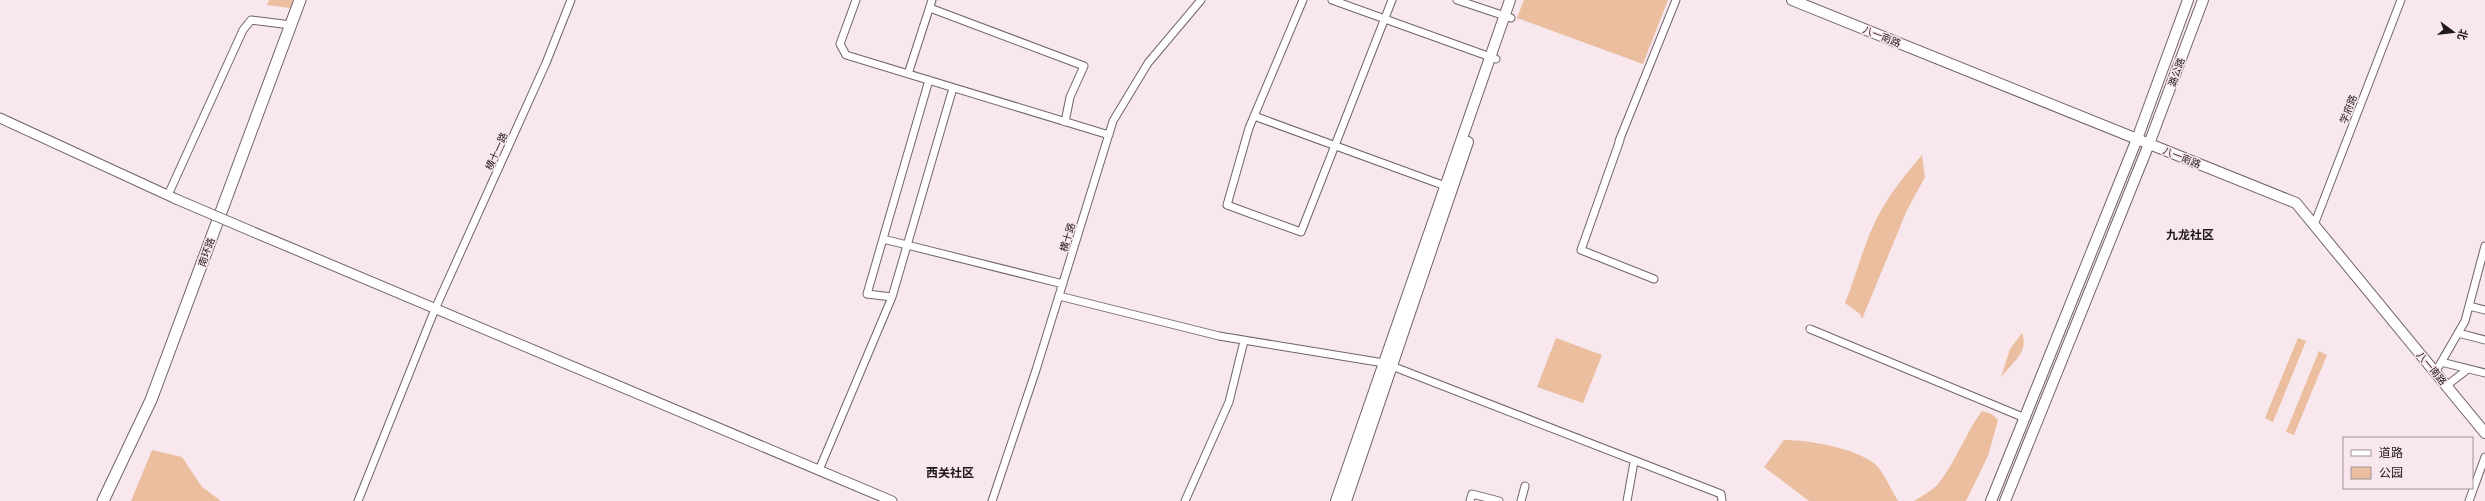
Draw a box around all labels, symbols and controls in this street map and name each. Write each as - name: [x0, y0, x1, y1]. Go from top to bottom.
- north arrow: [2433, 12, 2473, 52]
- street label: 八一南路: [1861, 22, 1903, 50]
- text: 北: [2454, 27, 2472, 42]
- street label: 潞公路: [2164, 56, 2188, 88]
- street label: 学府路: [2336, 92, 2360, 126]
- street label: 横十一路: [481, 130, 511, 172]
- street label: 八一南路: [2161, 143, 2203, 171]
- street label: 横十路: [1056, 221, 1078, 253]
- district label: 九龙社区: [2166, 226, 2214, 243]
- street label: 南环路: [194, 236, 218, 268]
- street label: 八一南路: [2414, 348, 2450, 388]
- legend: [2343, 437, 2473, 489]
- text: 道路: [2379, 444, 2403, 461]
- district label: 西关社区: [926, 464, 974, 481]
- text: 公园: [2379, 464, 2403, 481]

